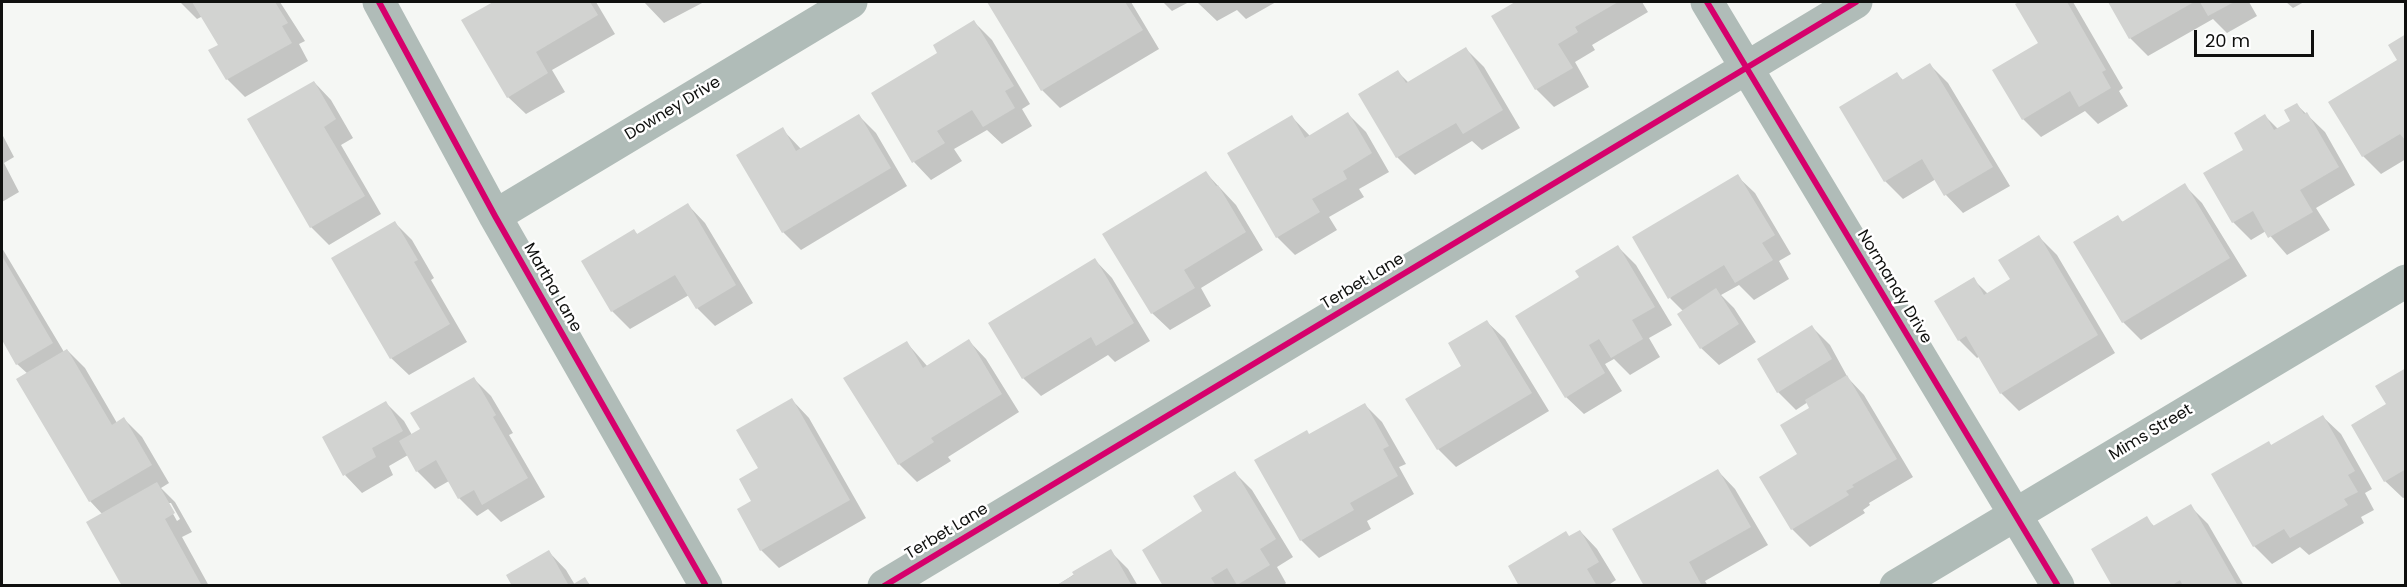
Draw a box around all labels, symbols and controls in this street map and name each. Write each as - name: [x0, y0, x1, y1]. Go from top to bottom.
- scale bar: [2197, 18, 2317, 56]
- text: 20 m: [2205, 28, 2250, 53]
- street label: Downey Drive: [622, 73, 724, 145]
- street label: Normandy Drive: [1852, 227, 1936, 347]
- street label: Martha Lane: [519, 240, 585, 336]
- street label: Terbet Lane: [1318, 250, 1408, 314]
- street label: Mims Street: [2106, 401, 2196, 465]
- street label: Terbet Lane: [902, 500, 992, 564]

